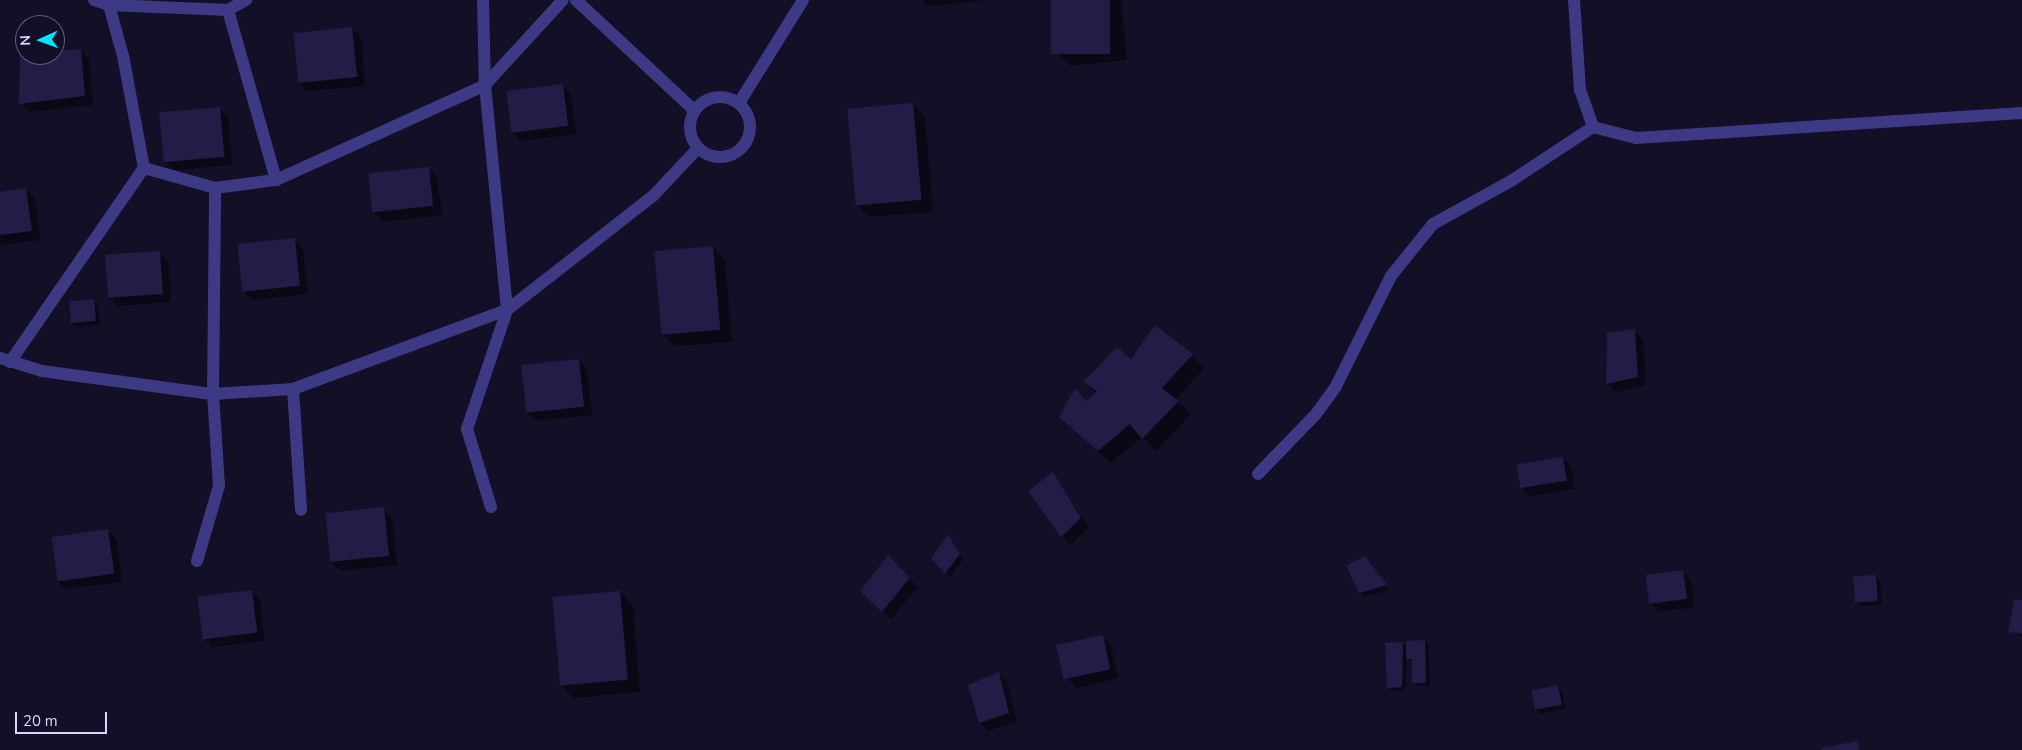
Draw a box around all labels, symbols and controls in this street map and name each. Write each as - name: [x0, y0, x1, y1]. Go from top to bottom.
- north arrow: [15, 15, 65, 65]
- text: N: [16, 35, 35, 46]
- scale bar: [18, 702, 110, 734]
- text: 20 m: [23, 711, 58, 731]

